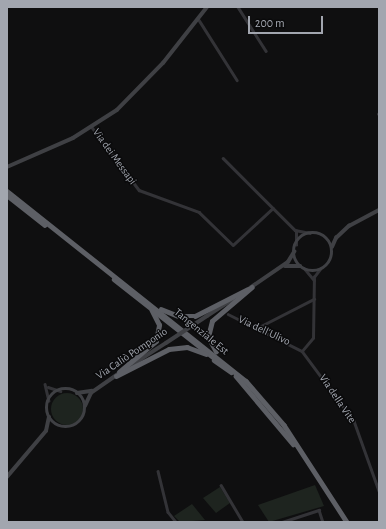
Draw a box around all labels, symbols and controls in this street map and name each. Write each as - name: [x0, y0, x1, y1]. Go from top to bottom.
- scale bar: [250, 8, 325, 34]
- text: 200 m: [255, 17, 285, 29]
- street label: Via dei Messapi: [89, 126, 139, 188]
- street label: Tangenziale Est: [171, 306, 231, 358]
- street label: Via dell'Ulivo: [236, 313, 292, 349]
- street label: Via Caliò Pomponio: [94, 325, 170, 383]
- street label: Via della Vite: [316, 372, 358, 426]

